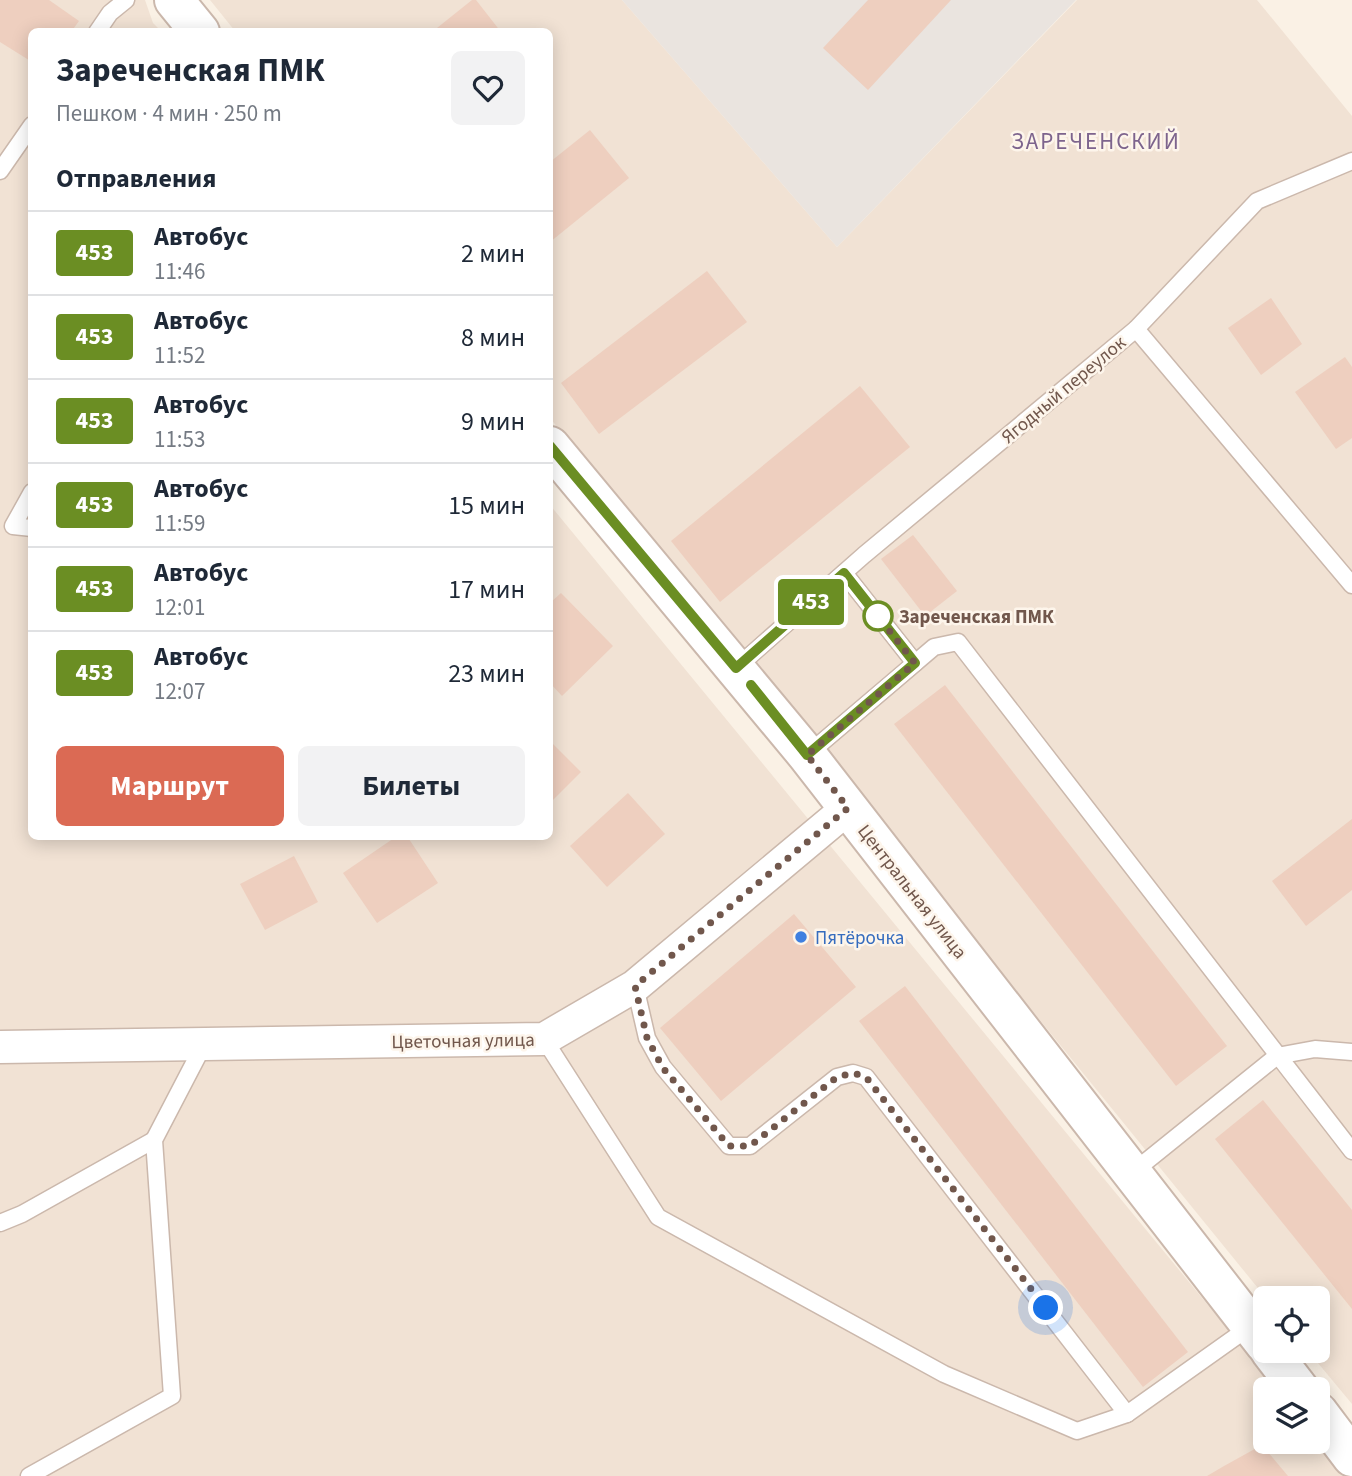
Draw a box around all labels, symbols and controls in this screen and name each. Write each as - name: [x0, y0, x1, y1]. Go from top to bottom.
- text: Зареченская ПМК: [56, 47, 325, 94]
- button: heart: [451, 51, 525, 125]
- text: Пешком · 4 мин · 250 m: [56, 97, 282, 130]
- district label: ЗАРЕЧЕНСКИЙ: [1011, 125, 1181, 158]
- text: Отправления: [56, 160, 216, 197]
- text: Автобус: [154, 218, 248, 255]
- text: 453: [75, 235, 114, 270]
- text: 2 мин: [461, 235, 525, 272]
- text: 11:46: [154, 255, 205, 288]
- text: Автобус: [154, 302, 248, 339]
- text: 453: [75, 319, 114, 354]
- text: 8 мин: [461, 319, 525, 356]
- street label: Ягодный переулок: [996, 330, 1132, 450]
- text: 11:52: [154, 339, 205, 372]
- text: Автобус: [154, 386, 248, 423]
- text: 453: [75, 403, 114, 438]
- text: 9 мин: [461, 403, 525, 440]
- text: 11:53: [154, 423, 205, 456]
- text: Автобус: [154, 470, 248, 507]
- text: 453: [75, 487, 114, 522]
- text: 15 мин: [448, 487, 525, 524]
- text: 11:59: [154, 507, 205, 540]
- text: Автобус: [154, 554, 248, 591]
- text: 453: [75, 571, 114, 606]
- text: 17 мин: [448, 571, 525, 608]
- line badge: 453: [771, 579, 851, 625]
- text: 453: [792, 584, 830, 619]
- text: 12:01: [154, 591, 205, 624]
- marker: Зареченская ПМК: [863, 601, 893, 631]
- place label: Зареченская ПМК: [899, 604, 1054, 631]
- text: Автобус: [154, 638, 248, 675]
- text: 453: [75, 655, 114, 690]
- text: 23 мин: [448, 655, 525, 692]
- text: 12:07: [154, 675, 205, 708]
- button: Маршрут: [56, 746, 284, 826]
- button: Билеты: [298, 746, 525, 826]
- street label: Центральная улица: [851, 819, 973, 965]
- place label: Пятёрочка: [815, 925, 904, 952]
- marker: Пятёрочка: [793, 929, 809, 945]
- street label: Цветочная улица: [391, 1027, 535, 1056]
- map controls: [1253, 1286, 1330, 1454]
- button: locate: [1253, 1286, 1330, 1363]
- your location: [1028, 1290, 1063, 1325]
- button: layers: [1253, 1377, 1330, 1454]

